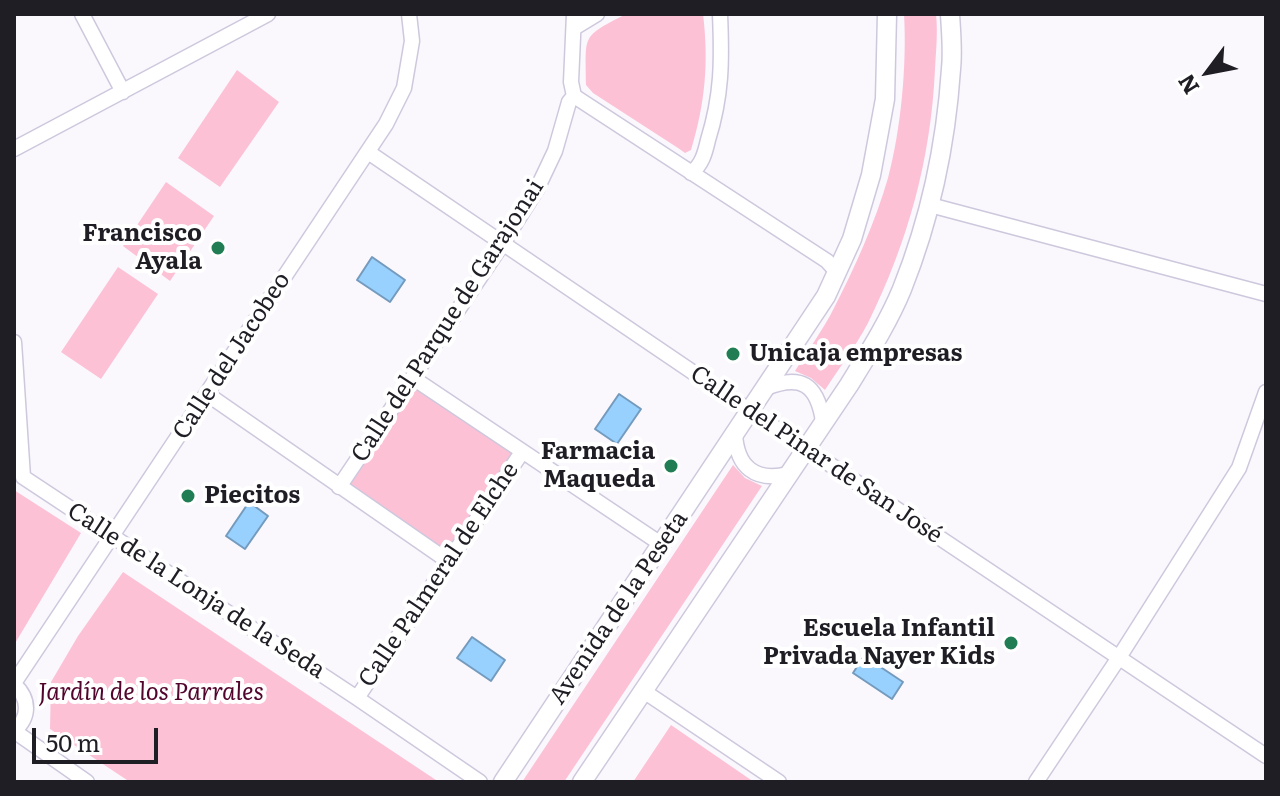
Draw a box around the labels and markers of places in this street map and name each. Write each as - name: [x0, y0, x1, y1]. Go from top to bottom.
- place label: Francisco Ayala: [82, 220, 202, 276]
- marker: Francisco Ayala: [209, 239, 227, 257]
- place label: Unicaja empresas: [749, 340, 962, 368]
- marker: Unicaja empresas: [724, 345, 742, 363]
- place label: Farmacia Maqueda: [541, 438, 655, 494]
- marker: Farmacia Maqueda: [662, 457, 680, 475]
- place label: Piecitos: [204, 482, 300, 510]
- marker: Piecitos: [179, 487, 197, 505]
- place label: Escuela Infantil Privada Nayer Kids: [763, 615, 995, 671]
- marker: Escuela Infantil Privada Nayer Kids: [1002, 634, 1020, 652]

